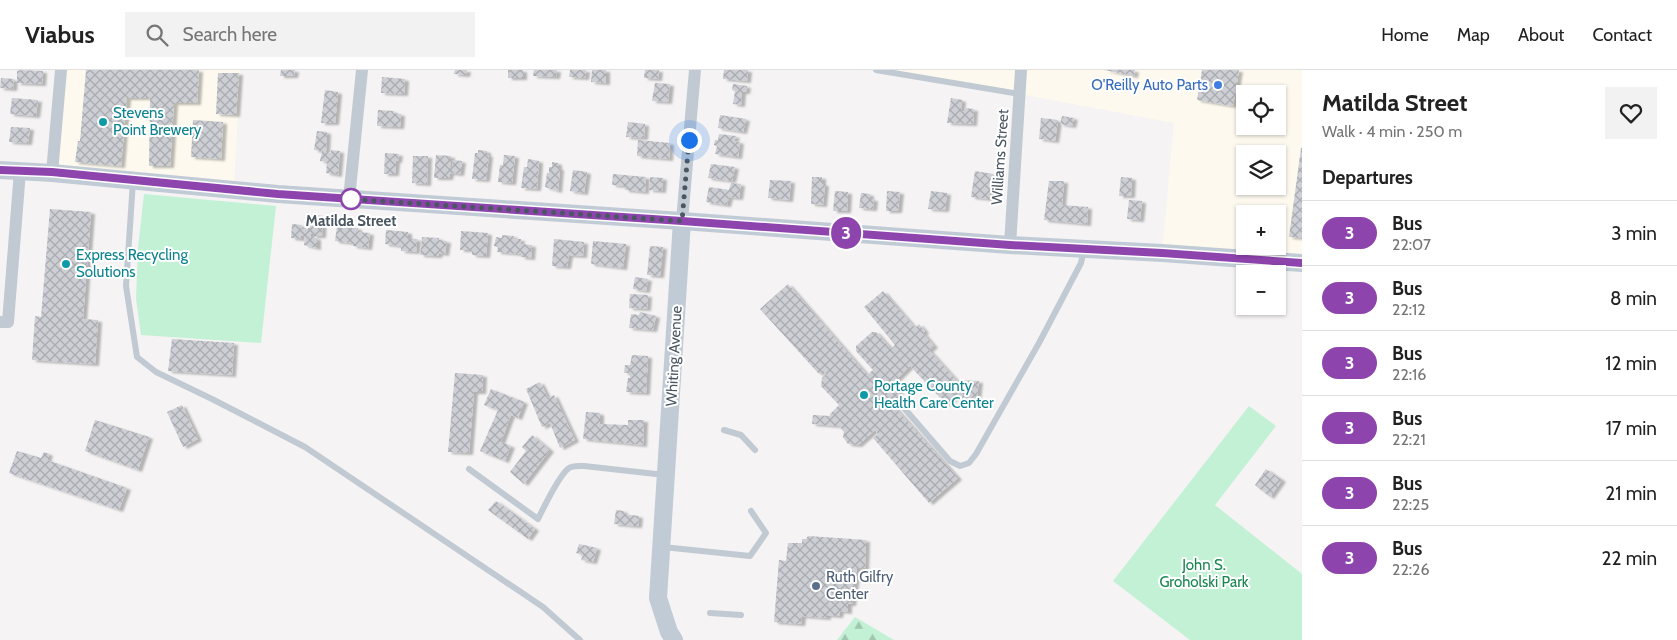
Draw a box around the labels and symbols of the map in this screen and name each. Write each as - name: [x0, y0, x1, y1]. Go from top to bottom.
- place label: O'Reilly Auto Parts: [1091, 76, 1208, 94]
- marker: O'Reilly Auto Parts: [1212, 79, 1224, 91]
- place label: Stevens Point Brewery: [113, 104, 202, 139]
- street label: Williams Street: [988, 108, 1012, 206]
- marker: Stevens Point Brewery: [97, 116, 109, 128]
- your location: [677, 128, 702, 153]
- marker: Matilda Street: [340, 188, 362, 210]
- place label: Matilda Street: [306, 212, 396, 230]
- line badge: 3: [830, 217, 862, 249]
- place label: Express Recycling Solutions: [76, 246, 188, 281]
- marker: Express Recycling Solutions: [60, 258, 72, 270]
- street label: Whiting Avenue: [662, 305, 686, 407]
- place label: Portage County Health Care Center: [874, 377, 994, 412]
- marker: Portage County Health Care Center: [858, 389, 870, 401]
- park label: John S. Groholski Park: [1159, 556, 1249, 591]
- place label: Ruth Gilfry Center: [826, 568, 894, 603]
- marker: Ruth Gilfry Center: [810, 580, 822, 592]

